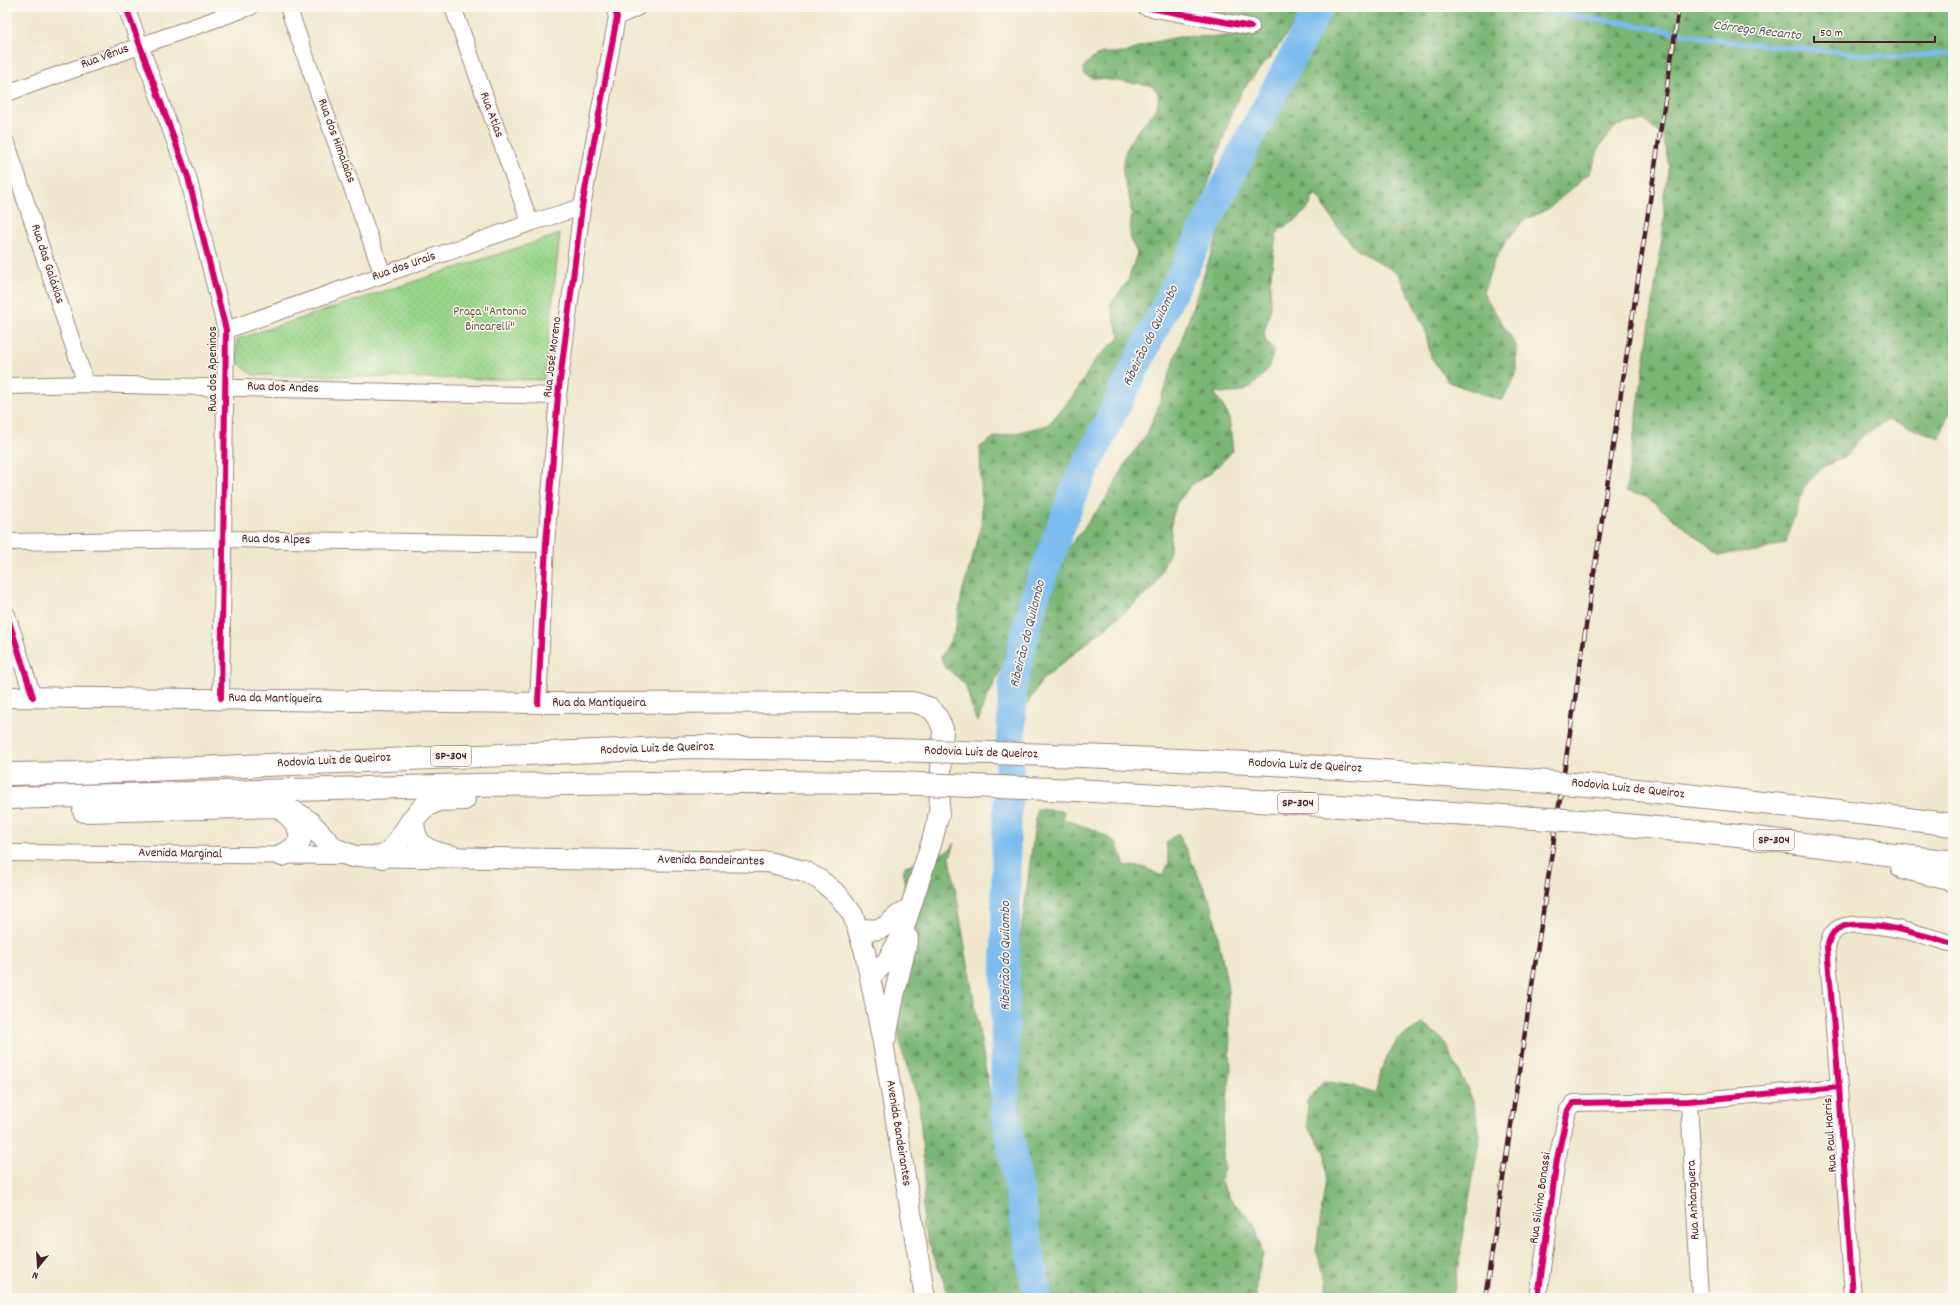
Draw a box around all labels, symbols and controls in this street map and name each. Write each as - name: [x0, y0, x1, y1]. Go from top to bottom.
- water label: Córrego Recanto: [1712, 16, 1803, 46]
- scale bar: [1814, 18, 1935, 44]
- text: 50 m: [1820, 25, 1843, 42]
- street label: Rua Vênus: [78, 40, 132, 74]
- street label: Rua Atlas: [474, 89, 508, 141]
- street label: Rua dos Himalaias: [312, 96, 360, 186]
- street label: Rua das Galáxias: [25, 222, 69, 306]
- street label: Rua dos Urais: [370, 247, 438, 287]
- water label: Ribeirão do Quilombo: [1118, 281, 1184, 390]
- park label: Praça "Antonio Bincarelli": [453, 303, 527, 337]
- street label: Rua José Moreno: [539, 315, 567, 399]
- street label: Rua dos Apeninos: [204, 326, 223, 412]
- street label: Rua dos Andes: [247, 377, 319, 399]
- street label: Rua dos Alpes: [241, 530, 311, 550]
- water label: Ribeirão do Quilombo: [1005, 577, 1051, 690]
- street label: Rua da Mantiqueira: [228, 689, 323, 709]
- street label: Rua da Mantiqueira: [552, 694, 647, 713]
- street label: Rodovia Luiz de Queiroz: [600, 738, 714, 760]
- street label: Rodovia Luiz de Queiroz: [924, 742, 1038, 764]
- road number: SP-304: [431, 746, 471, 766]
- street label: Rodovia Luiz de Queiroz: [277, 749, 391, 773]
- street label: Rodovia Luiz de Queiroz: [1248, 754, 1362, 778]
- street label: Rodovia Luiz de Queiroz: [1570, 774, 1686, 804]
- road number: SP-304: [1278, 793, 1318, 813]
- road number: SP-304: [1754, 830, 1794, 850]
- street label: Avenida Marginal: [138, 844, 222, 864]
- street label: Avenida Bandeirantes: [657, 851, 765, 871]
- water label: Ribeirão do Quilombo: [996, 900, 1016, 1011]
- street label: Avenida Bandeirantes: [880, 1079, 916, 1187]
- street label: Rua Paul Harris: [1819, 1097, 1843, 1173]
- street label: Rua Silvino Bonassi: [1525, 1150, 1557, 1245]
- street label: Rua Anhanguera: [1682, 1159, 1706, 1240]
- north arrow: [18, 1247, 58, 1287]
- text: N: [30, 1266, 41, 1283]

